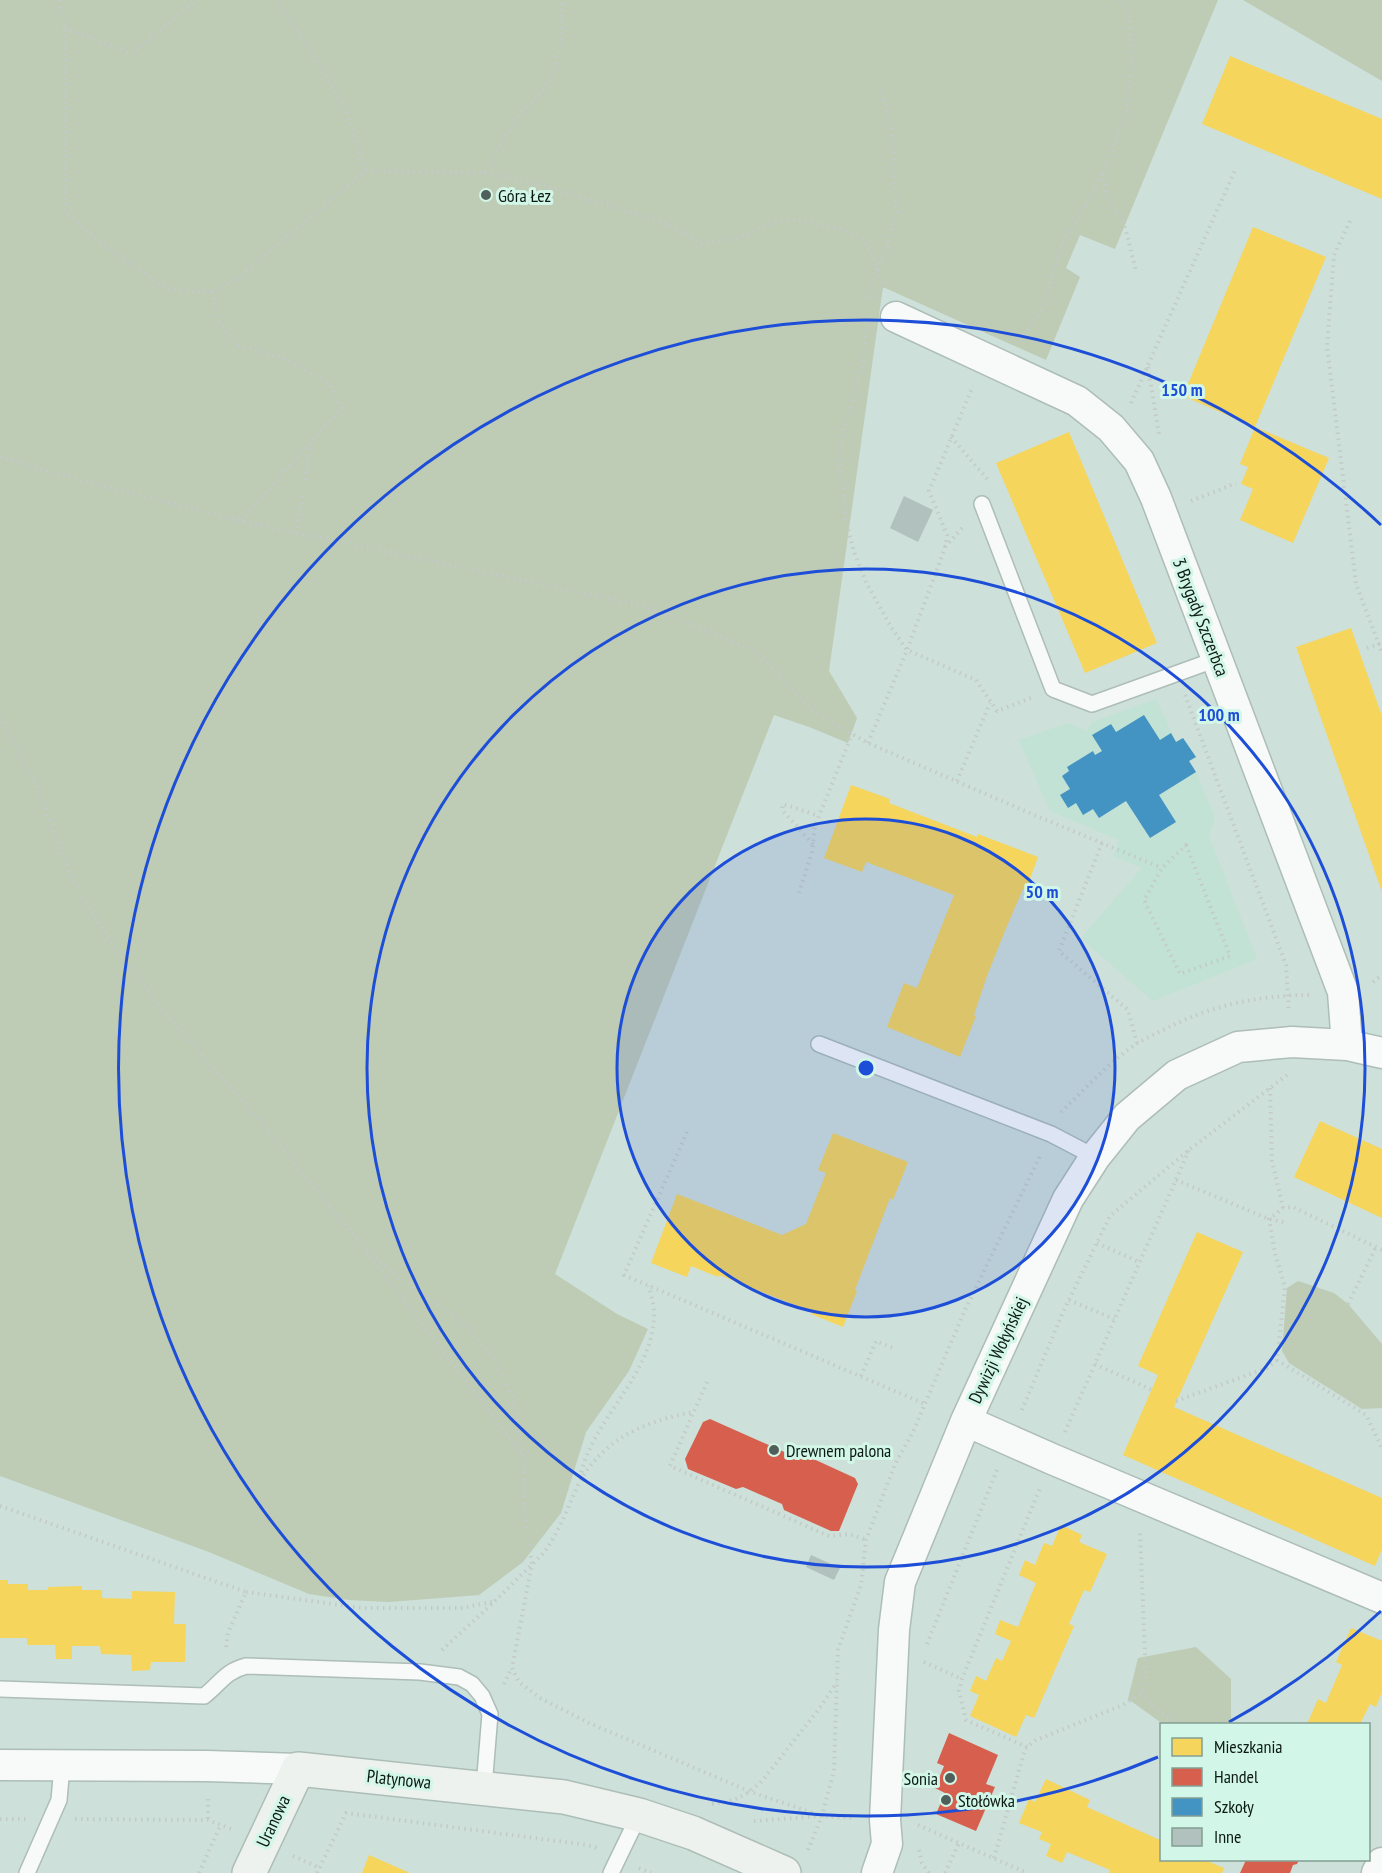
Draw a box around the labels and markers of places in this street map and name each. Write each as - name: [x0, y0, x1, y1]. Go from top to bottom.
- place label: Góra Łez: [498, 184, 551, 207]
- marker: Góra Łez: [479, 188, 493, 202]
- centre of rings: [856, 1058, 876, 1078]
- place label: Drewnem palona: [786, 1439, 891, 1462]
- marker: Drewnem palona: [767, 1443, 781, 1457]
- place label: Sonia: [904, 1767, 938, 1790]
- marker: Sonia: [943, 1771, 957, 1785]
- place label: Stołówka: [958, 1789, 1015, 1812]
- marker: Stołówka: [939, 1793, 953, 1807]

